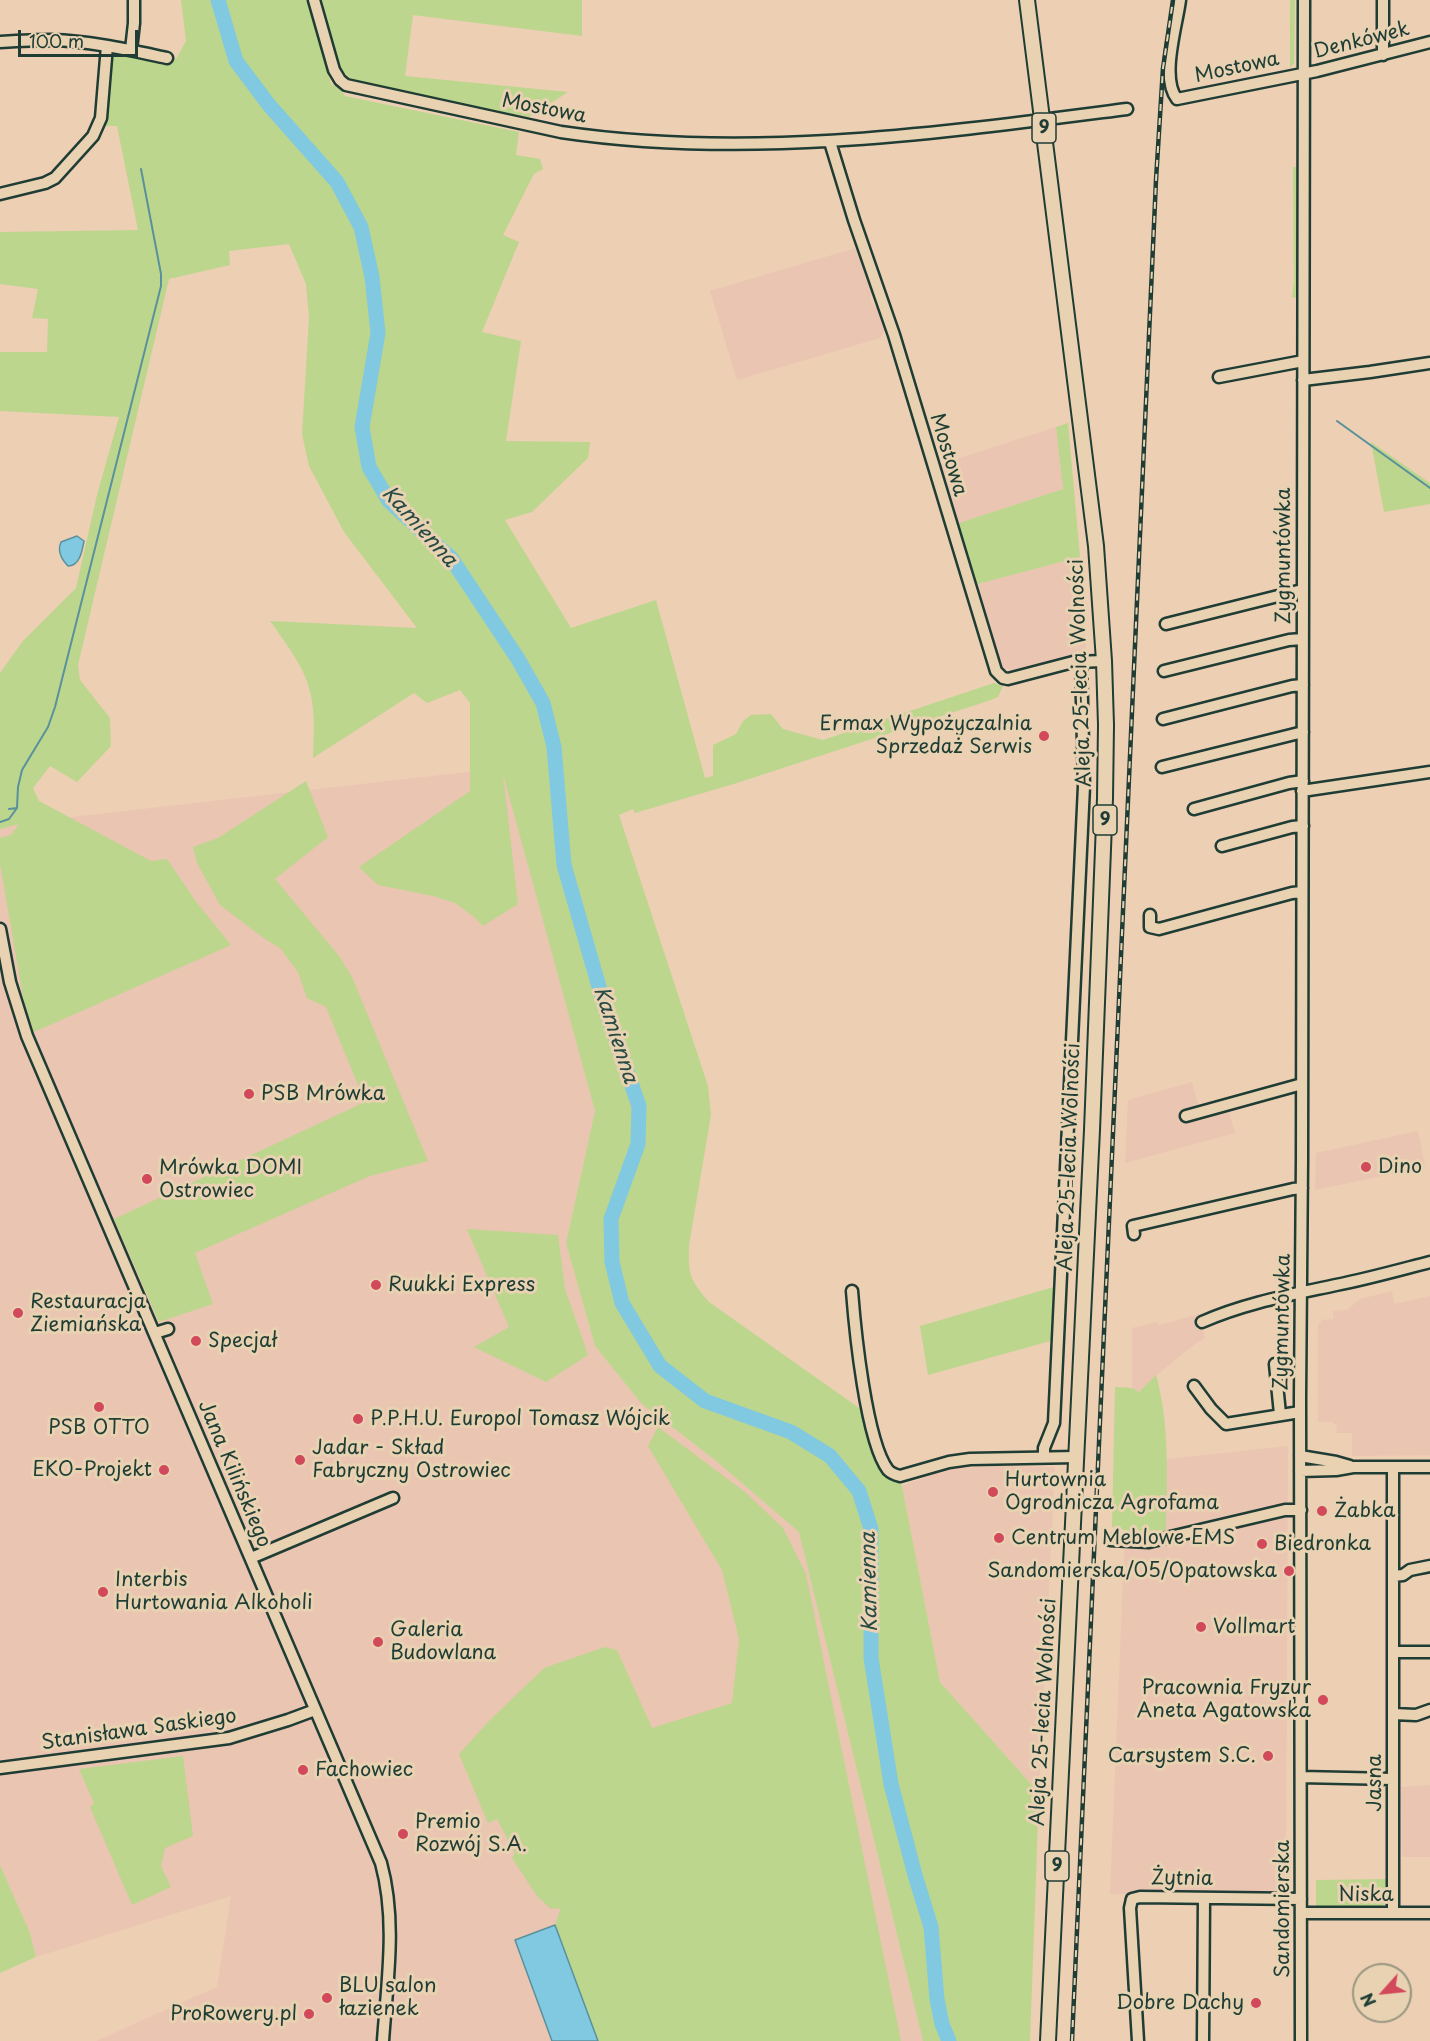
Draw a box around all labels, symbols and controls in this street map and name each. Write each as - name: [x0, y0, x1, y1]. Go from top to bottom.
- scale bar: [21, 18, 141, 56]
- street label: Denkówek: [1312, 18, 1412, 64]
- text: 100 m: [29, 27, 84, 54]
- street label: Mostowa: [1193, 47, 1281, 89]
- street label: Mostowa: [500, 89, 588, 129]
- road number: 9: [1032, 113, 1056, 143]
- street label: Mostowa: [924, 411, 972, 499]
- water label: Kamienna: [376, 481, 462, 573]
- street label: Zygmuntówka: [1272, 488, 1296, 624]
- street label: Aleja 25-lecia Wolności: [1065, 559, 1097, 787]
- place label: Ermax Wypożyczalnia Sprzedaż Serwis: [819, 712, 1032, 759]
- marker: Ermax Wypożyczalnia Sprzedaż Serwis: [1037, 729, 1051, 743]
- road number: 9: [1093, 805, 1117, 835]
- water label: Kamienna: [588, 983, 642, 1087]
- street label: Aleja 25-lecia Wolności: [1054, 1043, 1086, 1271]
- place label: PSB Mrówka: [261, 1082, 385, 1106]
- marker: PSB Mrówka: [242, 1087, 256, 1101]
- place label: Dino: [1378, 1155, 1422, 1179]
- place label: Mrówka DOMI Ostrowiec: [159, 1156, 302, 1203]
- marker: Dino: [1359, 1160, 1373, 1174]
- marker: Mrówka DOMI Ostrowiec: [140, 1172, 154, 1186]
- street label: Zygmuntówka: [1270, 1253, 1296, 1391]
- place label: Ruukki Express: [388, 1273, 535, 1297]
- marker: Ruukki Express: [369, 1278, 383, 1292]
- place label: Restauracja Ziemiańska: [30, 1290, 146, 1337]
- marker: Restauracja Ziemiańska: [11, 1306, 25, 1320]
- place label: Specjał: [208, 1329, 277, 1353]
- marker: Specjał: [189, 1334, 203, 1348]
- street label: Jana Kilińskiego: [192, 1397, 276, 1551]
- marker: PSB OTTO: [92, 1400, 106, 1414]
- place label: P.P.H.U. Europol Tomasz Wójcik: [370, 1407, 670, 1431]
- marker: P.P.H.U. Europol Tomasz Wójcik: [351, 1412, 365, 1426]
- place label: PSB OTTO: [48, 1416, 150, 1440]
- place label: Jadar - Skład Fabryczny Ostrowiec: [312, 1436, 511, 1483]
- marker: Jadar - Skład Fabryczny Ostrowiec: [293, 1453, 307, 1467]
- place label: EKO-Projekt: [32, 1458, 152, 1482]
- marker: EKO-Projekt: [157, 1463, 171, 1477]
- place label: Hurtownia Ogrodnicza Agrofama: [1005, 1468, 1219, 1515]
- marker: Hurtownia Ogrodnicza Agrofama: [986, 1485, 1000, 1499]
- place label: Żabka: [1334, 1499, 1395, 1523]
- marker: Żabka: [1315, 1504, 1329, 1518]
- place label: Centrum Meblowe EMS: [1011, 1526, 1235, 1550]
- marker: Centrum Meblowe EMS: [992, 1531, 1006, 1545]
- water label: Kamienna: [857, 1532, 883, 1632]
- place label: Biedronka: [1274, 1532, 1371, 1556]
- marker: Biedronka: [1255, 1537, 1269, 1551]
- place label: Sandomierska/05/Opatowska: [987, 1559, 1277, 1583]
- marker: Sandomierska/05/Opatowska: [1282, 1564, 1296, 1578]
- place label: Interbis Hurtowania Alkoholi: [115, 1568, 313, 1615]
- marker: Interbis Hurtowania Alkoholi: [96, 1585, 110, 1599]
- street label: Aleja 25-lecia Wolności: [1026, 1597, 1062, 1827]
- place label: Vollmart: [1213, 1615, 1295, 1639]
- place label: Galeria Budowlana: [390, 1618, 496, 1665]
- marker: Vollmart: [1194, 1620, 1208, 1634]
- marker: Galeria Budowlana: [371, 1635, 385, 1649]
- place label: Pracownia Fryzur Aneta Agatowska: [1137, 1676, 1311, 1723]
- marker: Pracownia Fryzur Aneta Agatowska: [1316, 1693, 1330, 1707]
- street label: Stanisława Saskiego: [40, 1704, 238, 1756]
- place label: Carsystem S.C.: [1108, 1744, 1256, 1768]
- marker: Carsystem S.C.: [1261, 1749, 1275, 1763]
- street label: Jasna: [1363, 1754, 1387, 1812]
- place label: Fachowiec: [315, 1758, 413, 1782]
- marker: Fachowiec: [296, 1763, 310, 1777]
- place label: Premio Rozwój S.A.: [415, 1810, 527, 1857]
- marker: Premio Rozwój S.A.: [396, 1827, 410, 1841]
- street label: Sandomierska: [1271, 1840, 1295, 1978]
- road number: 9: [1045, 1851, 1069, 1881]
- street label: Żytnia: [1151, 1866, 1213, 1892]
- street label: Niska: [1338, 1883, 1394, 1907]
- north arrow: [1352, 1963, 1412, 2023]
- place label: BLU salon łazienek: [339, 1974, 436, 2021]
- text: N: [1354, 1989, 1381, 2011]
- marker: BLU salon łazienek: [320, 1991, 334, 2005]
- place label: Dobre Dachy: [1116, 1991, 1244, 2015]
- marker: Dobre Dachy: [1249, 1996, 1263, 2010]
- place label: ProRowery.pl: [170, 2002, 297, 2026]
- marker: ProRowery.pl: [302, 2007, 316, 2021]

